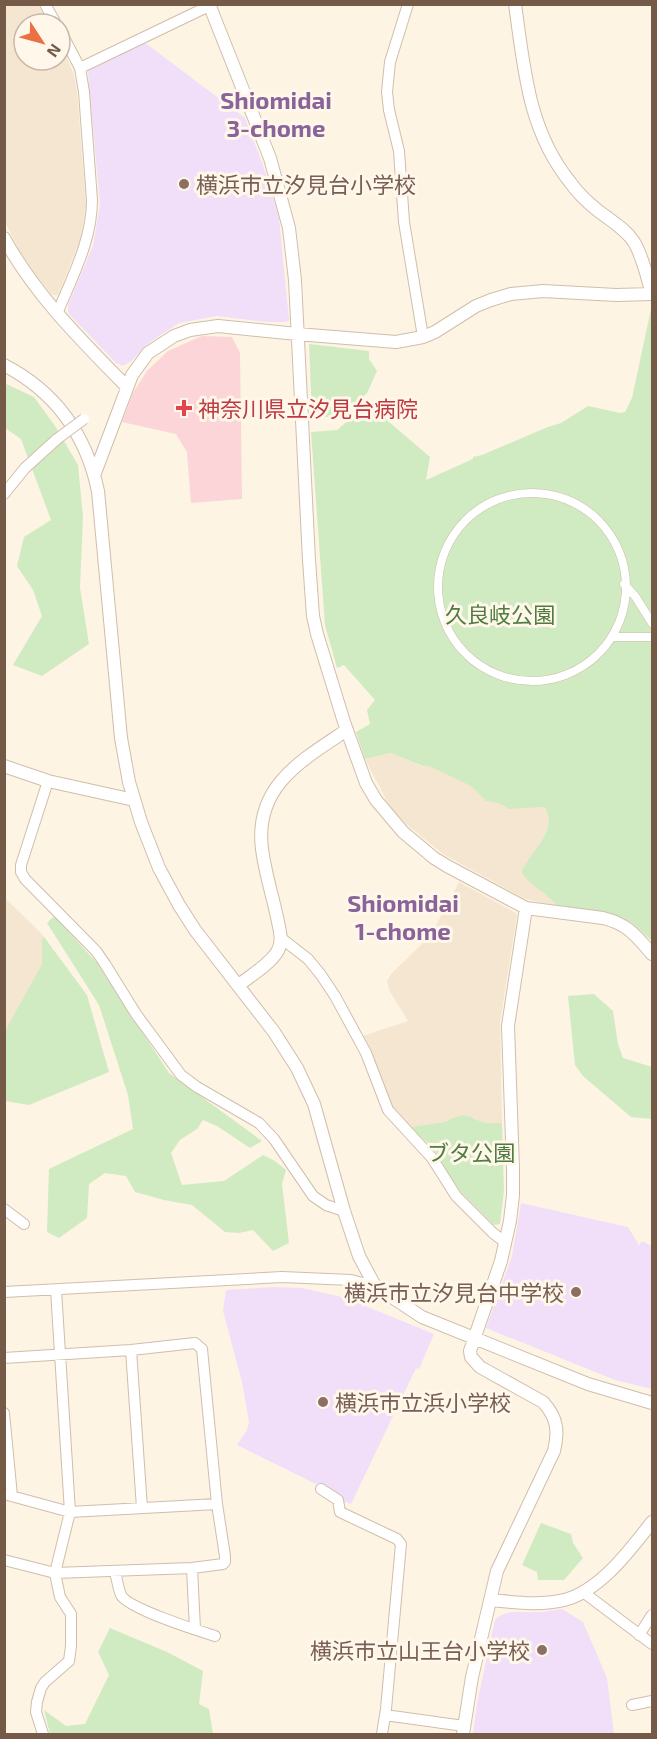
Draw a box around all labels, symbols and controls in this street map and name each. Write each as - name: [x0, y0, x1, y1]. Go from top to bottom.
- north arrow: [12, 12, 72, 72]
- text: N: [43, 41, 66, 61]
- district label: Shiomidai 3-chome: [220, 85, 332, 142]
- place label: 横浜市立汐見台小学校: [196, 171, 416, 197]
- marker: 横浜市立汐見台小学校: [177, 177, 191, 191]
- place label: 神奈川県立汐見台病院: [198, 395, 418, 421]
- marker: 神奈川県立汐見台病院: [175, 399, 193, 417]
- park label: 久良岐公園: [445, 601, 555, 627]
- district label: Shiomidai 1-chome: [347, 888, 459, 945]
- park label: ブタ公園: [427, 1139, 515, 1165]
- place label: 横浜市立汐見台中学校: [344, 1279, 564, 1305]
- marker: 横浜市立汐見台中学校: [569, 1285, 583, 1299]
- place label: 横浜市立浜小学校: [335, 1389, 511, 1415]
- marker: 横浜市立浜小学校: [316, 1395, 330, 1409]
- place label: 横浜市立山王台小学校: [310, 1637, 530, 1663]
- marker: 横浜市立山王台小学校: [535, 1643, 549, 1657]

